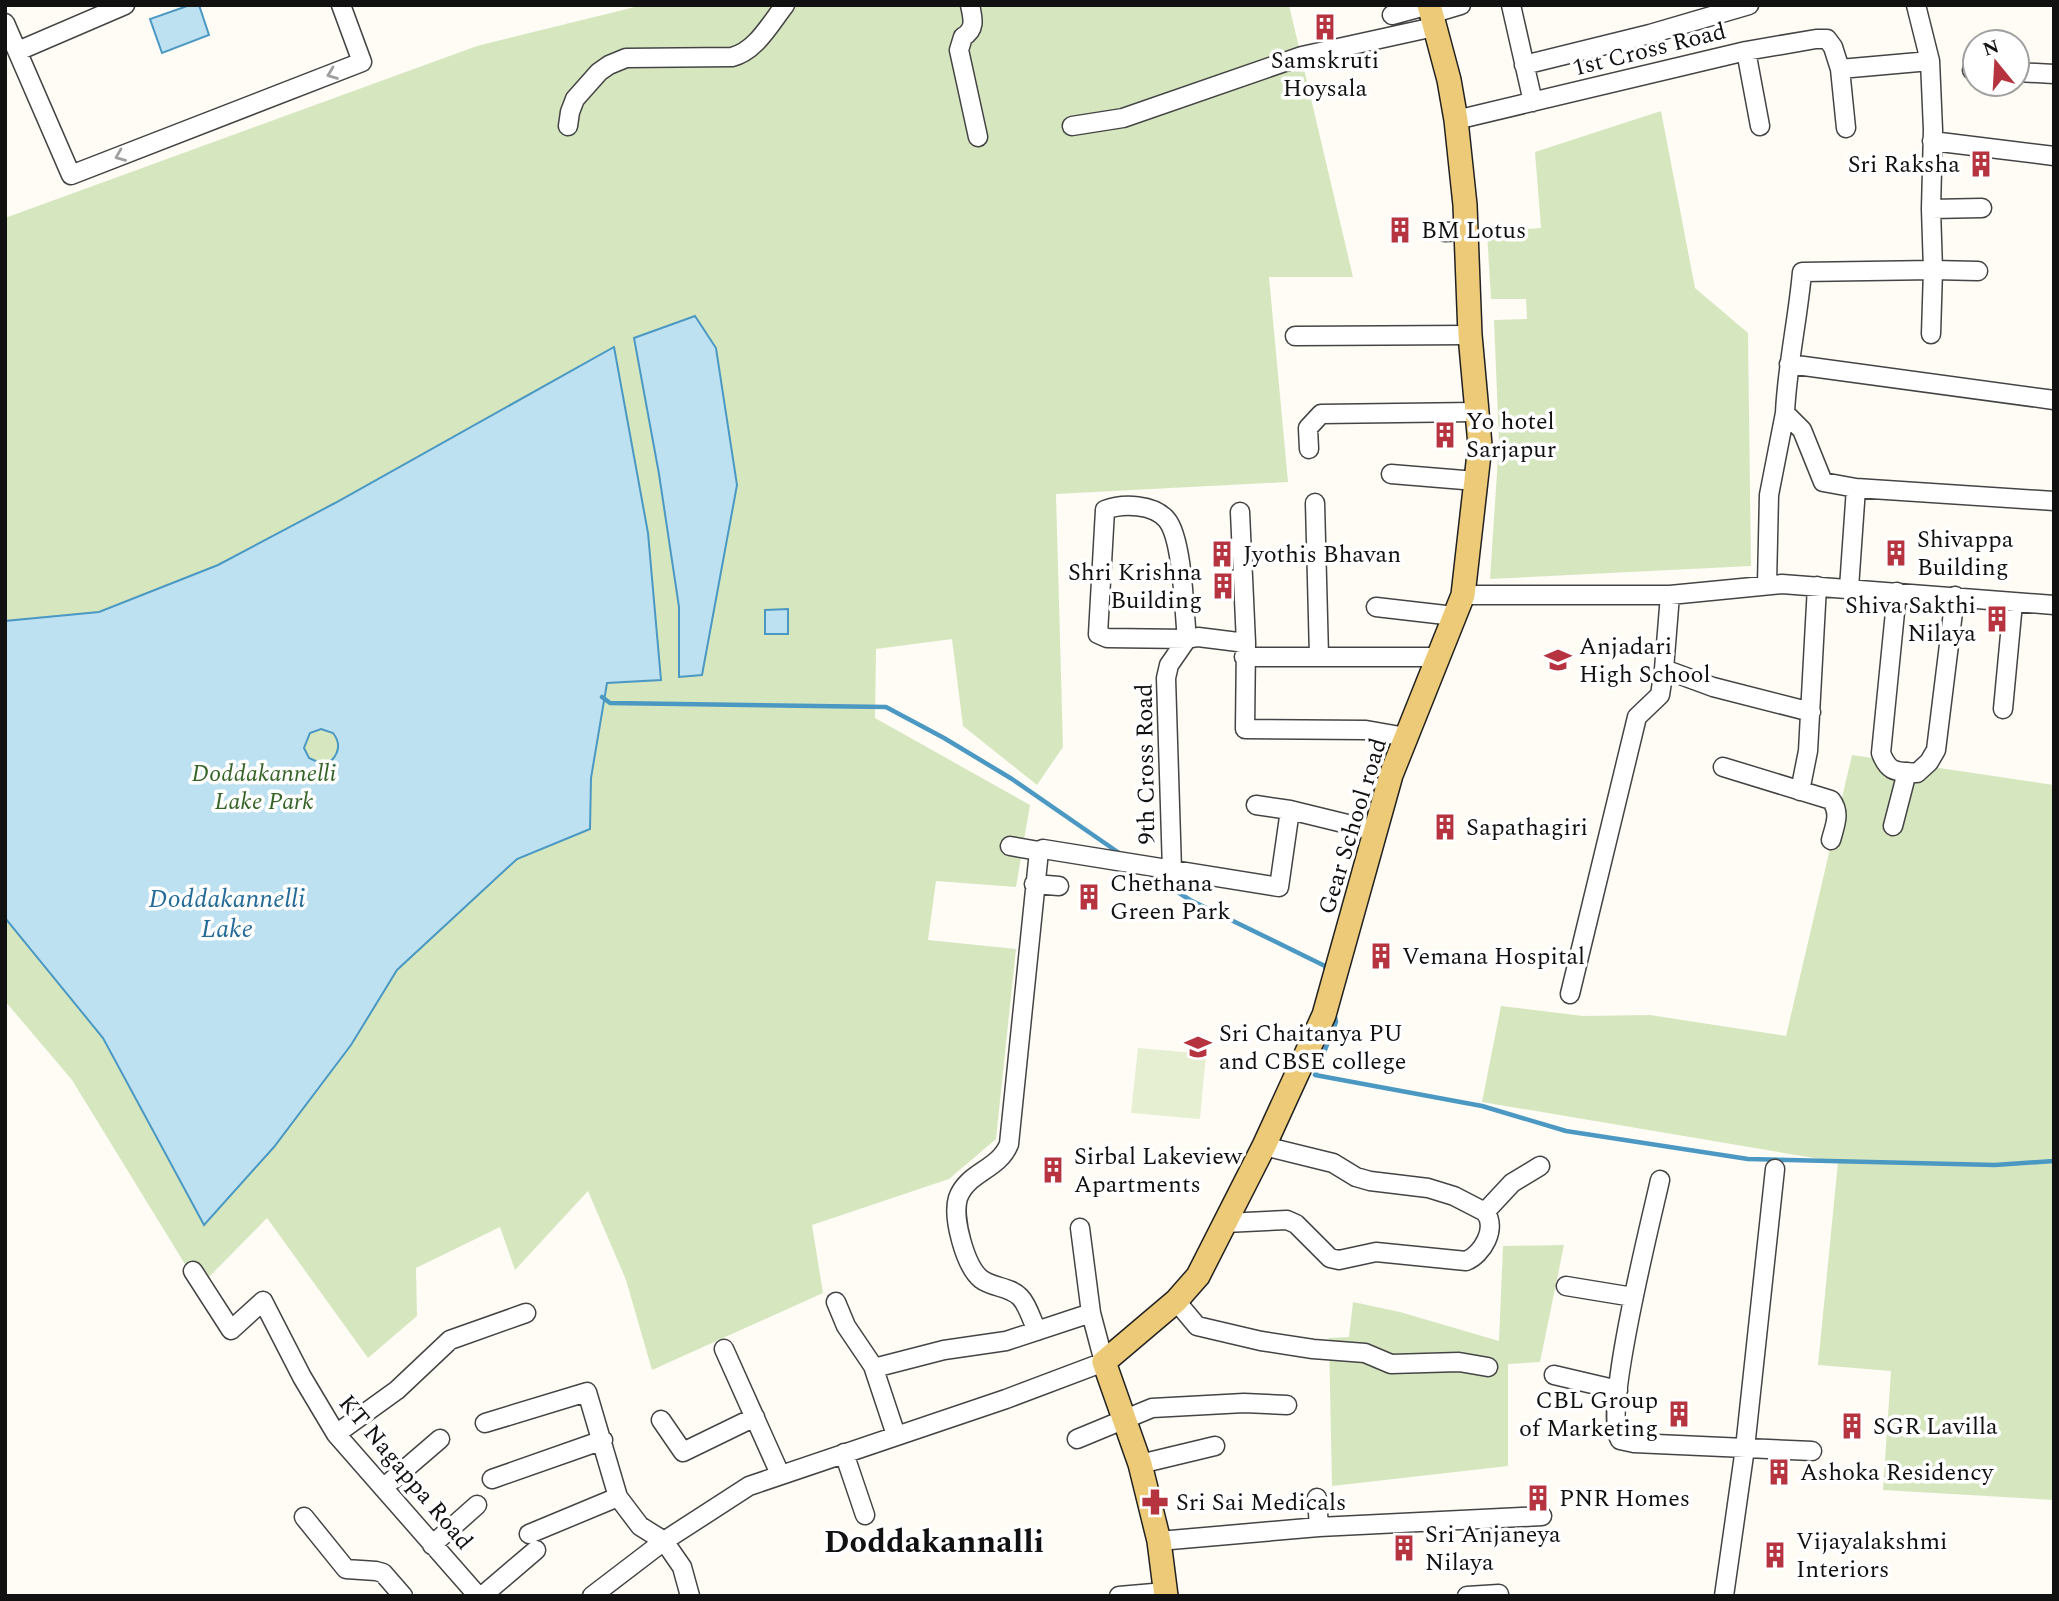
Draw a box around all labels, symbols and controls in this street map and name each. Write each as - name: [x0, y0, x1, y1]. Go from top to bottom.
- building icon: Samskruti Hoysala: [1310, 12, 1340, 42]
- street label: 1st Cross Road: [1569, 13, 1730, 86]
- north arrow: [1961, 28, 2031, 98]
- text: N: [1979, 32, 2003, 64]
- place label: Samskruti Hoysala: [1271, 43, 1379, 107]
- one-way arrow: [326, 65, 338, 79]
- one-way arrow: [114, 147, 126, 161]
- place label: Sri Raksha: [1848, 147, 1960, 183]
- building icon: Sri Raksha: [1966, 149, 1996, 179]
- place label: BM Lotus: [1421, 213, 1526, 249]
- building icon: BM Lotus: [1385, 215, 1415, 245]
- place label: Yo hotel Sarjapur: [1466, 404, 1556, 468]
- building icon: Yo hotel Sarjapur: [1430, 420, 1460, 450]
- place label: Shivappa Building: [1917, 522, 2014, 586]
- place label: Jyothis Bhavan: [1243, 537, 1401, 573]
- building icon: Shivappa Building: [1881, 538, 1911, 568]
- building icon: Jyothis Bhavan: [1207, 539, 1237, 569]
- place label: Shri Krishna Building: [1068, 555, 1202, 619]
- building icon: Shri Krishna Building: [1208, 571, 1238, 601]
- place label: Shiva Sakthi Nilaya: [1845, 588, 1976, 652]
- building icon: Shiva Sakthi Nilaya: [1982, 604, 2012, 634]
- place label: Anjadari High School: [1579, 629, 1711, 693]
- school or university icon: Anjadari High School: [1543, 645, 1573, 675]
- street label: 9th Cross Road: [1127, 683, 1165, 845]
- street label: Gear School road: [1309, 734, 1397, 919]
- park label: Doddakannelli Lake Park: [192, 756, 337, 820]
- place label: Sapathagiri: [1466, 810, 1588, 846]
- building icon: Sapathagiri: [1430, 812, 1460, 842]
- place label: Chethana Green Park: [1110, 866, 1231, 930]
- water label: Doddakannelli Lake: [148, 879, 306, 949]
- building icon: Chethana Green Park: [1074, 882, 1104, 912]
- place label: Vemana Hospital: [1402, 939, 1585, 975]
- building icon: Vemana Hospital: [1366, 941, 1396, 971]
- place label: Sri Chaitanya PU and CBSE college: [1219, 1016, 1406, 1080]
- school or university icon: Sri Chaitanya PU and CBSE college: [1183, 1032, 1213, 1062]
- place label: Sirbal Lakeview Apartments: [1074, 1139, 1243, 1203]
- building icon: Sirbal Lakeview Apartments: [1038, 1155, 1068, 1185]
- place label: CBL Group of Marketing: [1519, 1383, 1658, 1447]
- street label: KT Nagappa Road: [329, 1387, 481, 1558]
- building icon: CBL Group of Marketing: [1664, 1399, 1694, 1429]
- place label: SGR Lavilla: [1873, 1409, 1998, 1445]
- building icon: SGR Lavilla: [1837, 1411, 1867, 1441]
- place label: Ashoka Residency: [1800, 1455, 1995, 1491]
- building icon: Ashoka Residency: [1764, 1457, 1794, 1487]
- place label: PNR Homes: [1559, 1481, 1690, 1517]
- building icon: PNR Homes: [1523, 1483, 1553, 1513]
- place label: Sri Sai Medicals: [1176, 1485, 1346, 1521]
- pharmacy icon: Sri Sai Medicals: [1140, 1487, 1170, 1517]
- place label: Sri Anjaneya Nilaya: [1425, 1517, 1561, 1581]
- district label: Doddakannalli: [824, 1518, 1044, 1567]
- place label: Vijayalakshmi Interiors: [1796, 1524, 1948, 1588]
- building icon: Sri Anjaneya Nilaya: [1389, 1533, 1419, 1563]
- building icon: Vijayalakshmi Interiors: [1760, 1540, 1790, 1570]

